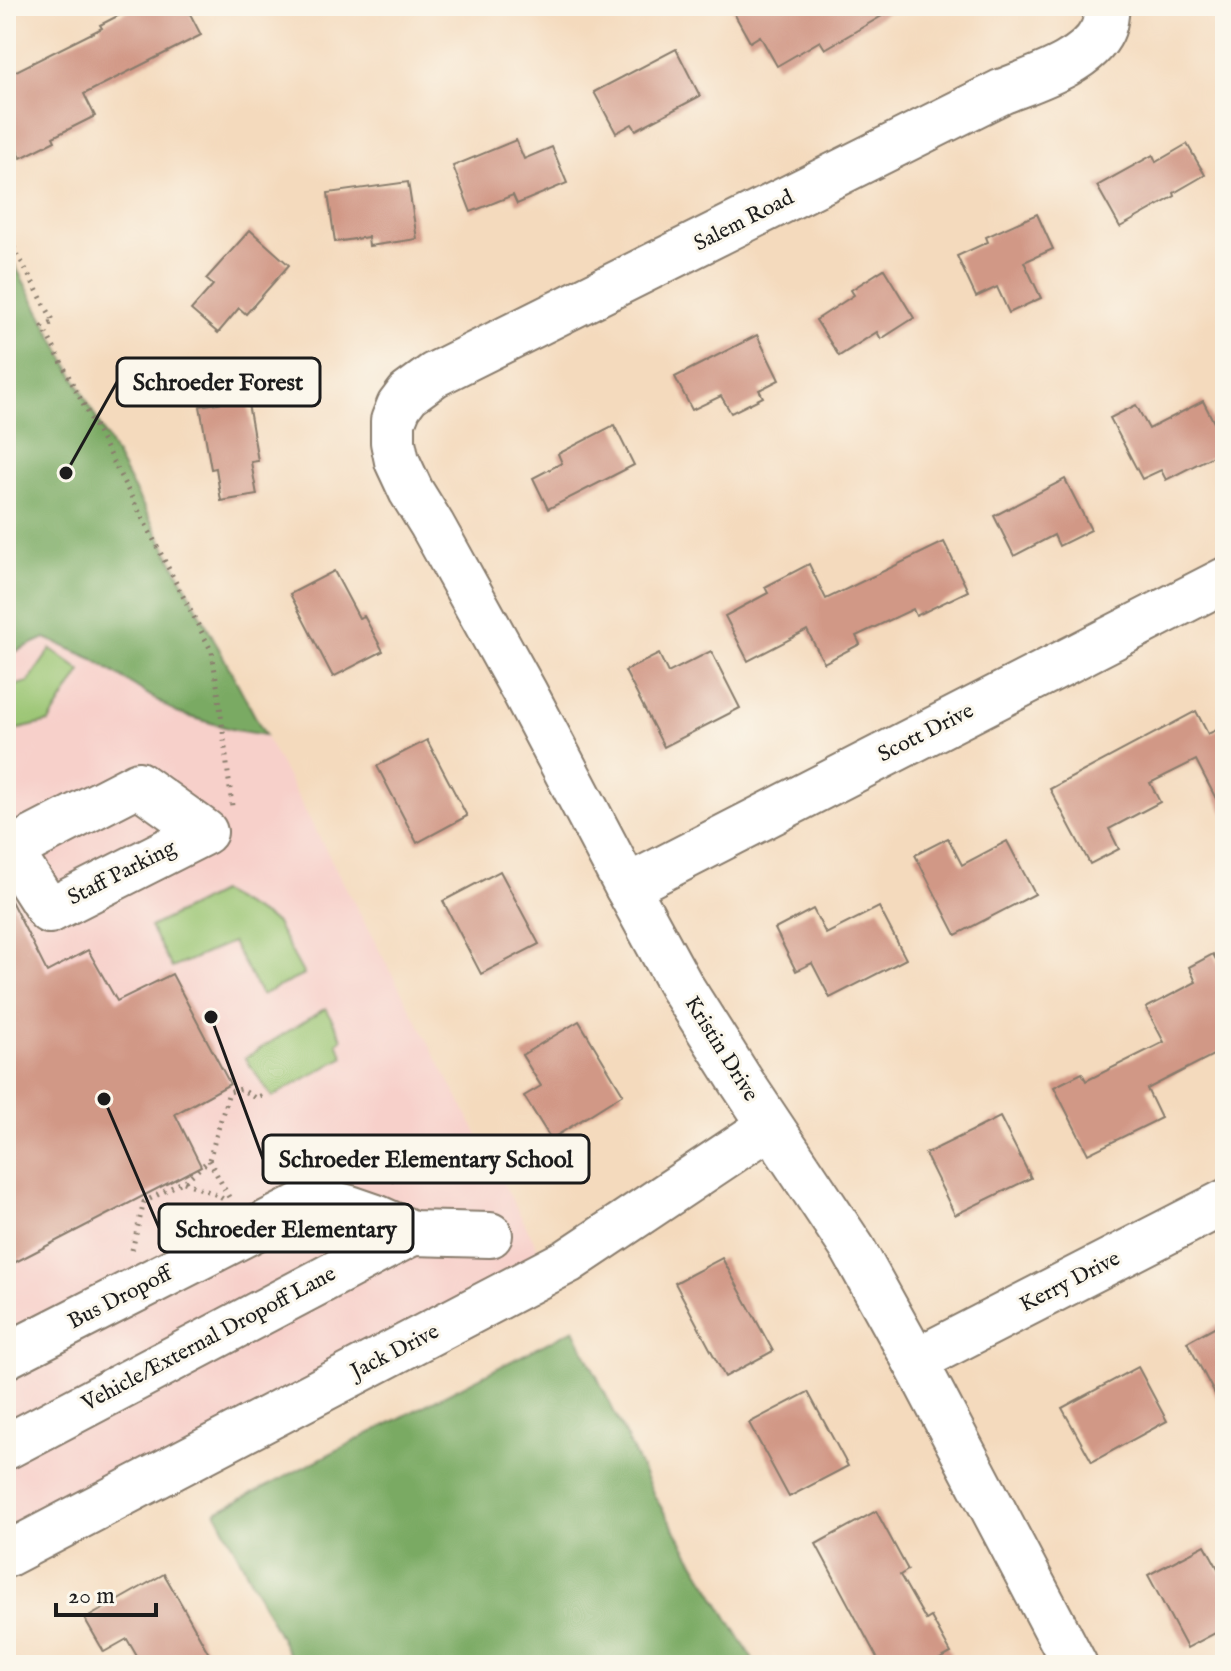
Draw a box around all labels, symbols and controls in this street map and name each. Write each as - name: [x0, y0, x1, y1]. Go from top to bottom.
- street label: Salem Road: [689, 184, 799, 258]
- callout: Schroeder Forest: [117, 358, 320, 406]
- text: Schroeder Forest: [133, 368, 304, 399]
- street label: Scott Drive: [873, 697, 979, 769]
- street label: Staff Parking: [63, 833, 182, 912]
- street label: Kristin Drive: [678, 991, 764, 1107]
- callout: Schroeder Elementary School: [263, 1135, 589, 1183]
- text: Schroeder Elementary School: [279, 1145, 574, 1176]
- callout: Schroeder Elementary: [159, 1204, 413, 1252]
- text: Schroeder Elementary: [175, 1215, 398, 1246]
- street label: Kerry Drive: [1015, 1245, 1125, 1319]
- street label: Bus Dropoff: [63, 1259, 179, 1336]
- street label: Vehicle/External Dropoff Lane: [76, 1260, 341, 1418]
- street label: Jack Drive: [344, 1318, 444, 1387]
- scale bar: [56, 1567, 156, 1617]
- text: 20 m: [68, 1581, 115, 1612]

